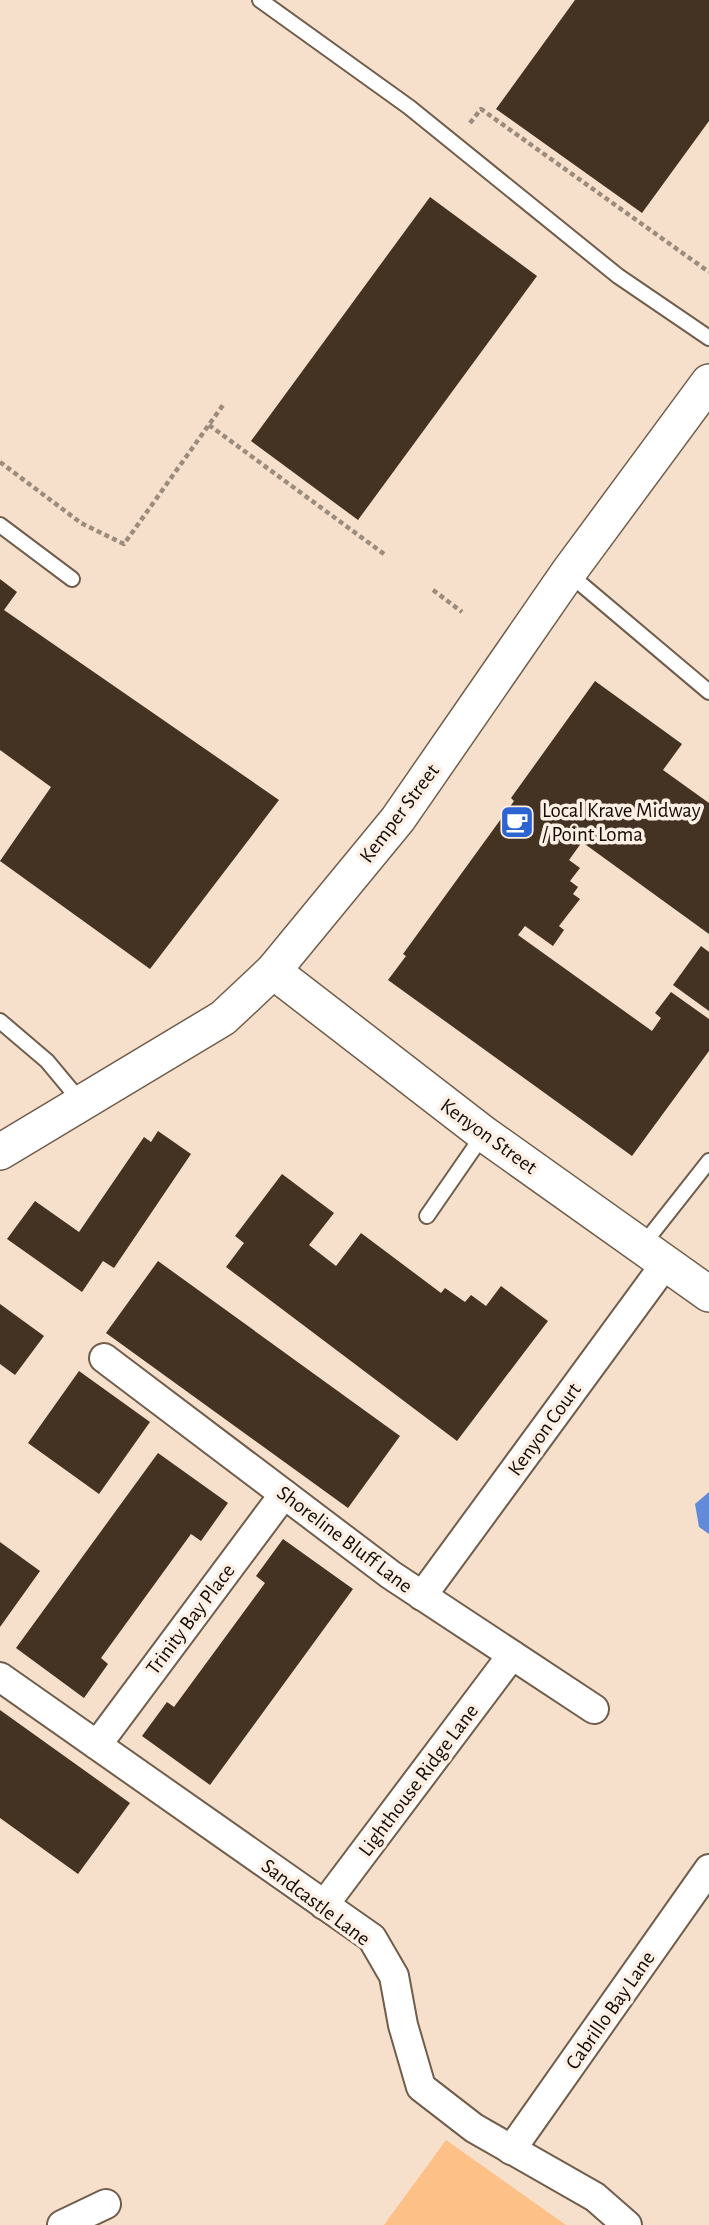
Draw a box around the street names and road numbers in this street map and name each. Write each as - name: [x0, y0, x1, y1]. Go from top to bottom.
- street label: Kemper Street: [356, 760, 443, 867]
- street label: Kenyon Street: [437, 1095, 541, 1178]
- street label: Kenyon Court: [504, 1379, 585, 1480]
- street label: Shoreline Bluff Lane: [273, 1482, 416, 1597]
- street label: Trinity Bay Place: [142, 1560, 239, 1679]
- street label: Lighthouse Ridge Lane: [355, 1700, 482, 1860]
- street label: Sandcastle Lane: [258, 1855, 374, 1950]
- street label: Cabrillo Bay Lane: [562, 1947, 659, 2073]

